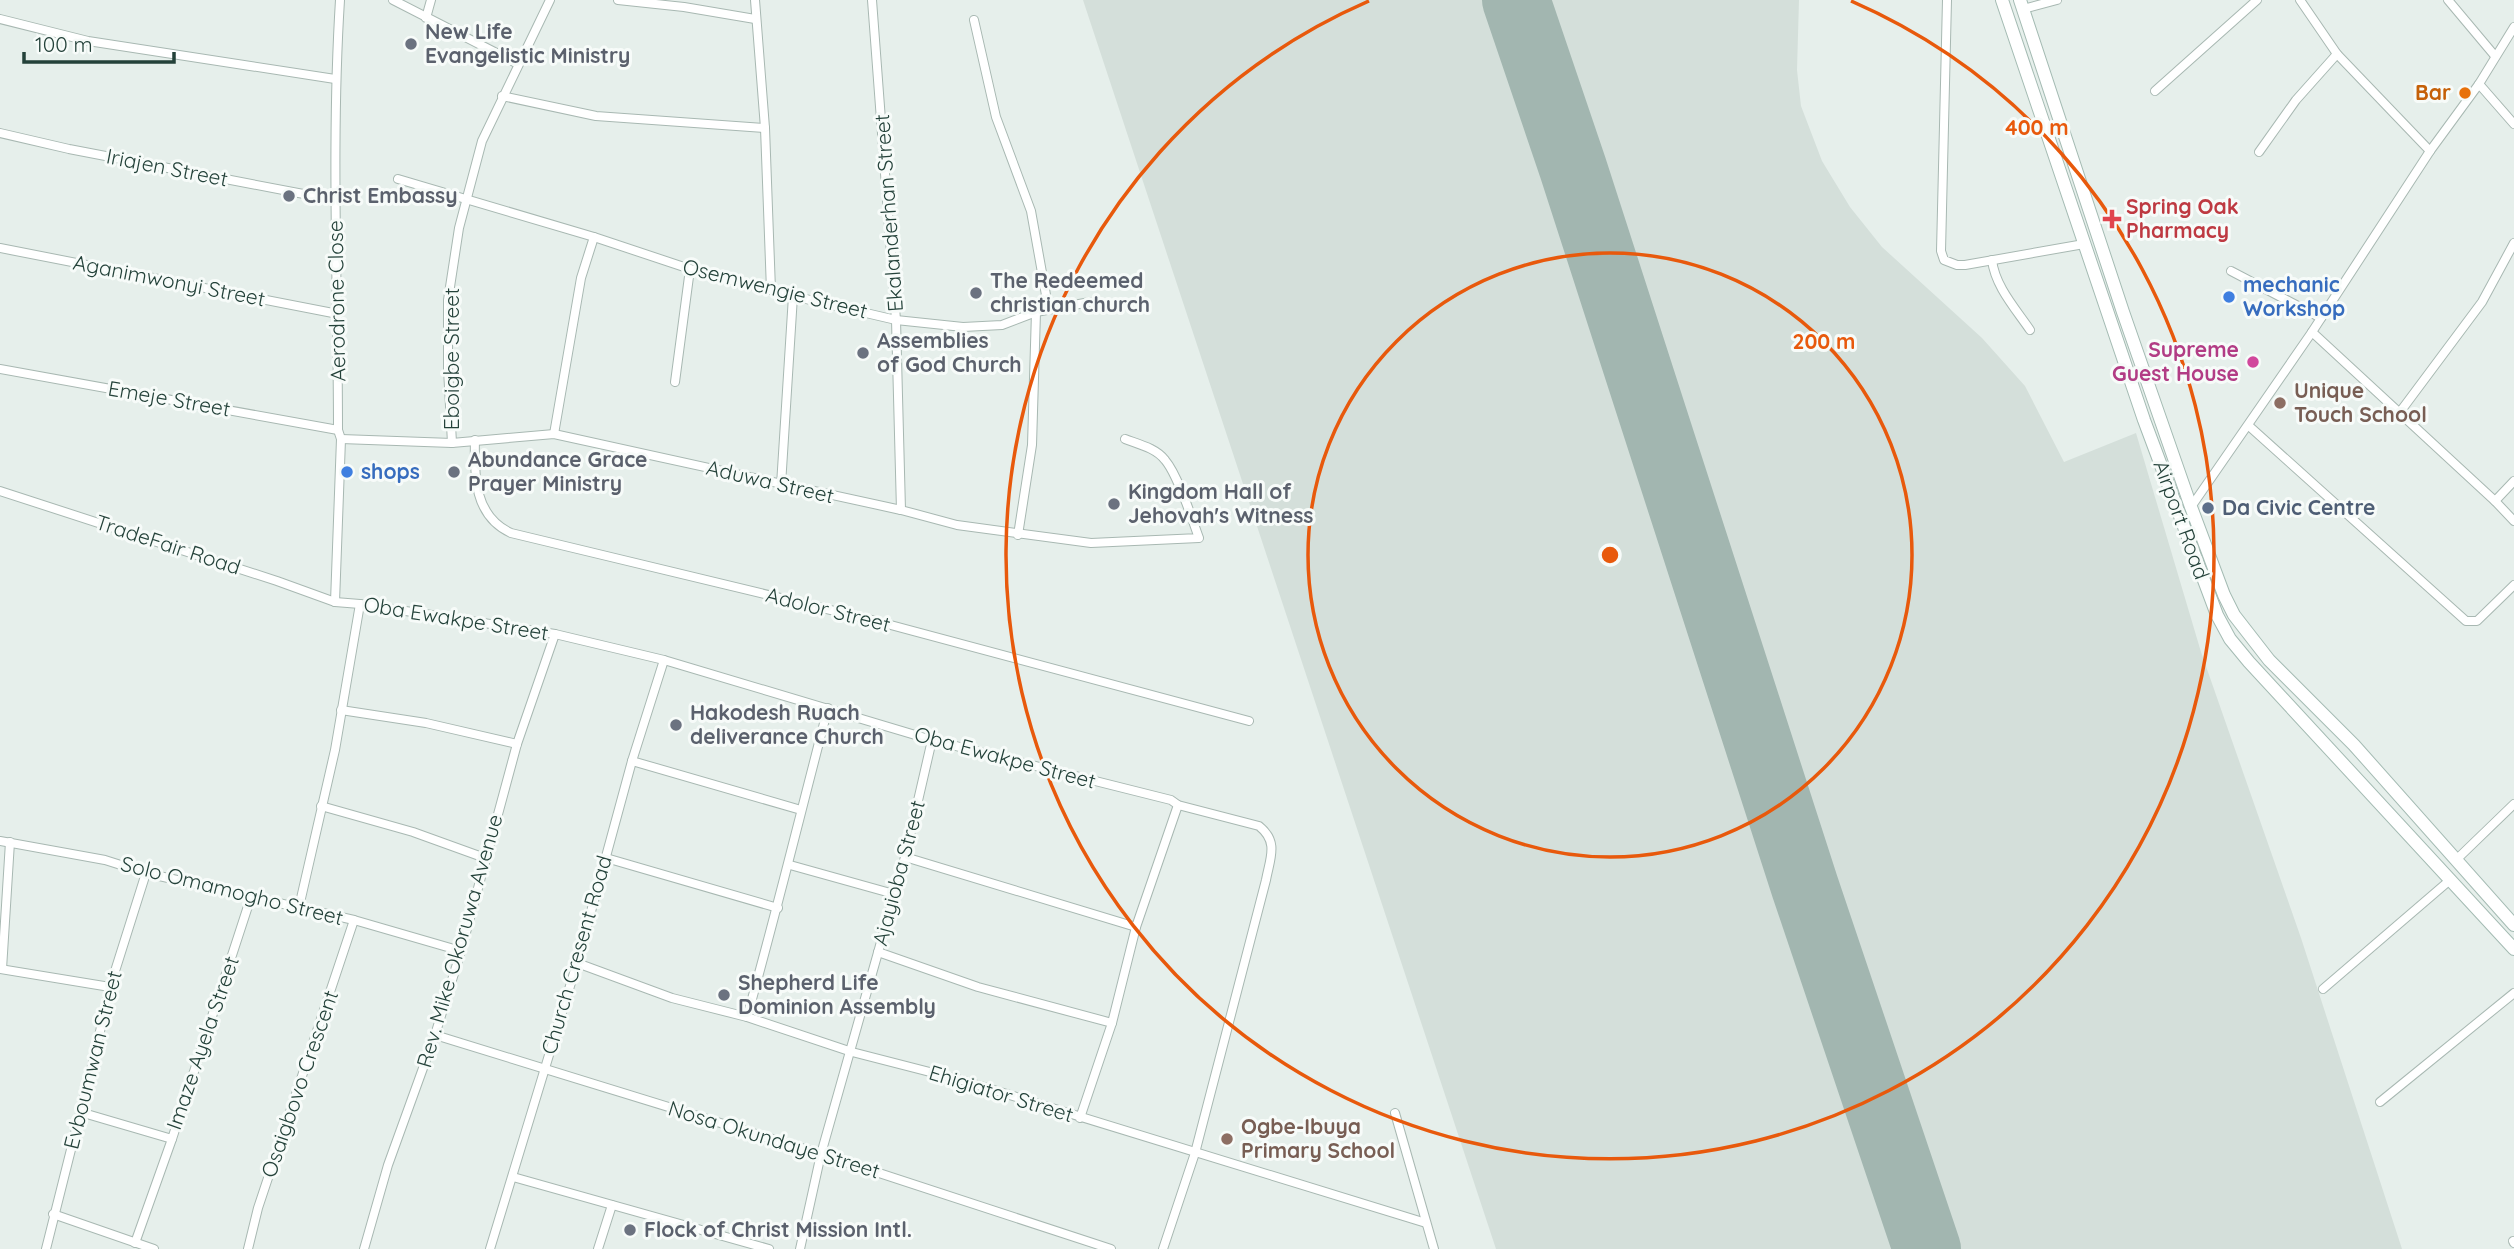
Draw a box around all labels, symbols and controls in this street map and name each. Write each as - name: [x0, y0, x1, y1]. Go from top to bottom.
- place label: New Life Evangelistic Ministry: [425, 18, 630, 68]
- scale bar: [24, 21, 175, 65]
- text: 100 m: [35, 31, 93, 57]
- marker: New Life Evangelistic Ministry: [403, 36, 419, 52]
- place label: Bar: [2415, 79, 2451, 105]
- marker: Bar: [2457, 85, 2473, 101]
- street label: Ekalanderhan Street: [868, 113, 908, 313]
- text: 400 m: [2005, 114, 2069, 140]
- street label: Iriajen Street: [104, 142, 230, 192]
- place label: Christ Embassy: [303, 182, 457, 208]
- marker: Christ Embassy: [281, 188, 297, 204]
- place label: Spring Oak Pharmacy: [2126, 193, 2239, 243]
- marker: Spring Oak Pharmacy: [2104, 211, 2120, 227]
- street label: Aerodrone Close: [322, 220, 350, 382]
- street label: Aganimwonyi Street: [71, 249, 267, 311]
- street label: Osemwengie Street: [680, 253, 870, 324]
- place label: The Redeemed christian church: [990, 267, 1150, 317]
- place label: mechanic Workshop: [2243, 271, 2345, 321]
- marker: The Redeemed christian church: [968, 285, 984, 301]
- street label: Eboigbe Street: [438, 288, 464, 430]
- marker: mechanic Workshop: [2221, 289, 2237, 305]
- place label: Assemblies of God Church: [877, 327, 1022, 377]
- text: 200 m: [1793, 328, 1855, 354]
- place label: Supreme Guest House: [2112, 336, 2239, 386]
- marker: Assemblies of God Church: [855, 345, 871, 361]
- marker: Supreme Guest House: [2245, 354, 2261, 370]
- street label: Emeje Street: [106, 374, 232, 422]
- place label: Unique Touch School: [2294, 377, 2427, 427]
- marker: Unique Touch School: [2272, 395, 2288, 411]
- place label: Abundance Grace Prayer Ministry: [468, 446, 648, 496]
- street label: Aduwa Street: [704, 454, 837, 508]
- street label: Airport Road: [2148, 457, 2215, 583]
- place label: shops: [361, 458, 420, 484]
- marker: shops: [339, 464, 355, 480]
- marker: Abundance Grace Prayer Ministry: [446, 464, 462, 480]
- place label: Kingdom Hall of Jehovah's Witness: [1128, 478, 1314, 528]
- place label: Da Civic Centre: [2222, 494, 2375, 520]
- marker: Kingdom Hall of Jehovah's Witness: [1106, 496, 1122, 512]
- marker: Da Civic Centre: [2200, 500, 2216, 516]
- street label: TradeFair Road: [92, 508, 244, 580]
- centre of rings: [1598, 543, 1622, 567]
- street label: Adolor Street: [763, 581, 893, 637]
- street label: Oba Ewakpe Street: [362, 591, 550, 645]
- place label: Hakodesh Ruach deliverance Church: [690, 699, 884, 749]
- marker: Hakodesh Ruach deliverance Church: [668, 717, 684, 733]
- street label: Oba Ewakpe Street: [912, 720, 1099, 794]
- street label: Ajayioba Street: [866, 797, 930, 948]
- street label: Rev. Mike Okoruwa Avenue: [410, 811, 508, 1070]
- street label: Solo Omamogho Street: [118, 850, 346, 930]
- street label: Church Cresent Road: [535, 852, 617, 1057]
- street label: Imaze Ayela Street: [160, 952, 244, 1133]
- street label: Evboumwan Street: [57, 968, 127, 1152]
- place label: Shepherd Life Dominion Assembly: [738, 969, 936, 1019]
- street label: Osaigbovo Crescent: [255, 987, 343, 1181]
- marker: Shepherd Life Dominion Assembly: [716, 987, 732, 1003]
- street label: Ehigiator Street: [926, 1059, 1077, 1127]
- street label: Nosa Okundaye Street: [665, 1094, 883, 1184]
- place label: Ogbe-Ibuya Primary School: [1241, 1113, 1395, 1163]
- marker: Ogbe-Ibuya Primary School: [1219, 1131, 1235, 1147]
- place label: Flock of Christ Mission Intl.: [644, 1216, 912, 1242]
- marker: Flock of Christ Mission Intl.: [622, 1222, 638, 1238]

